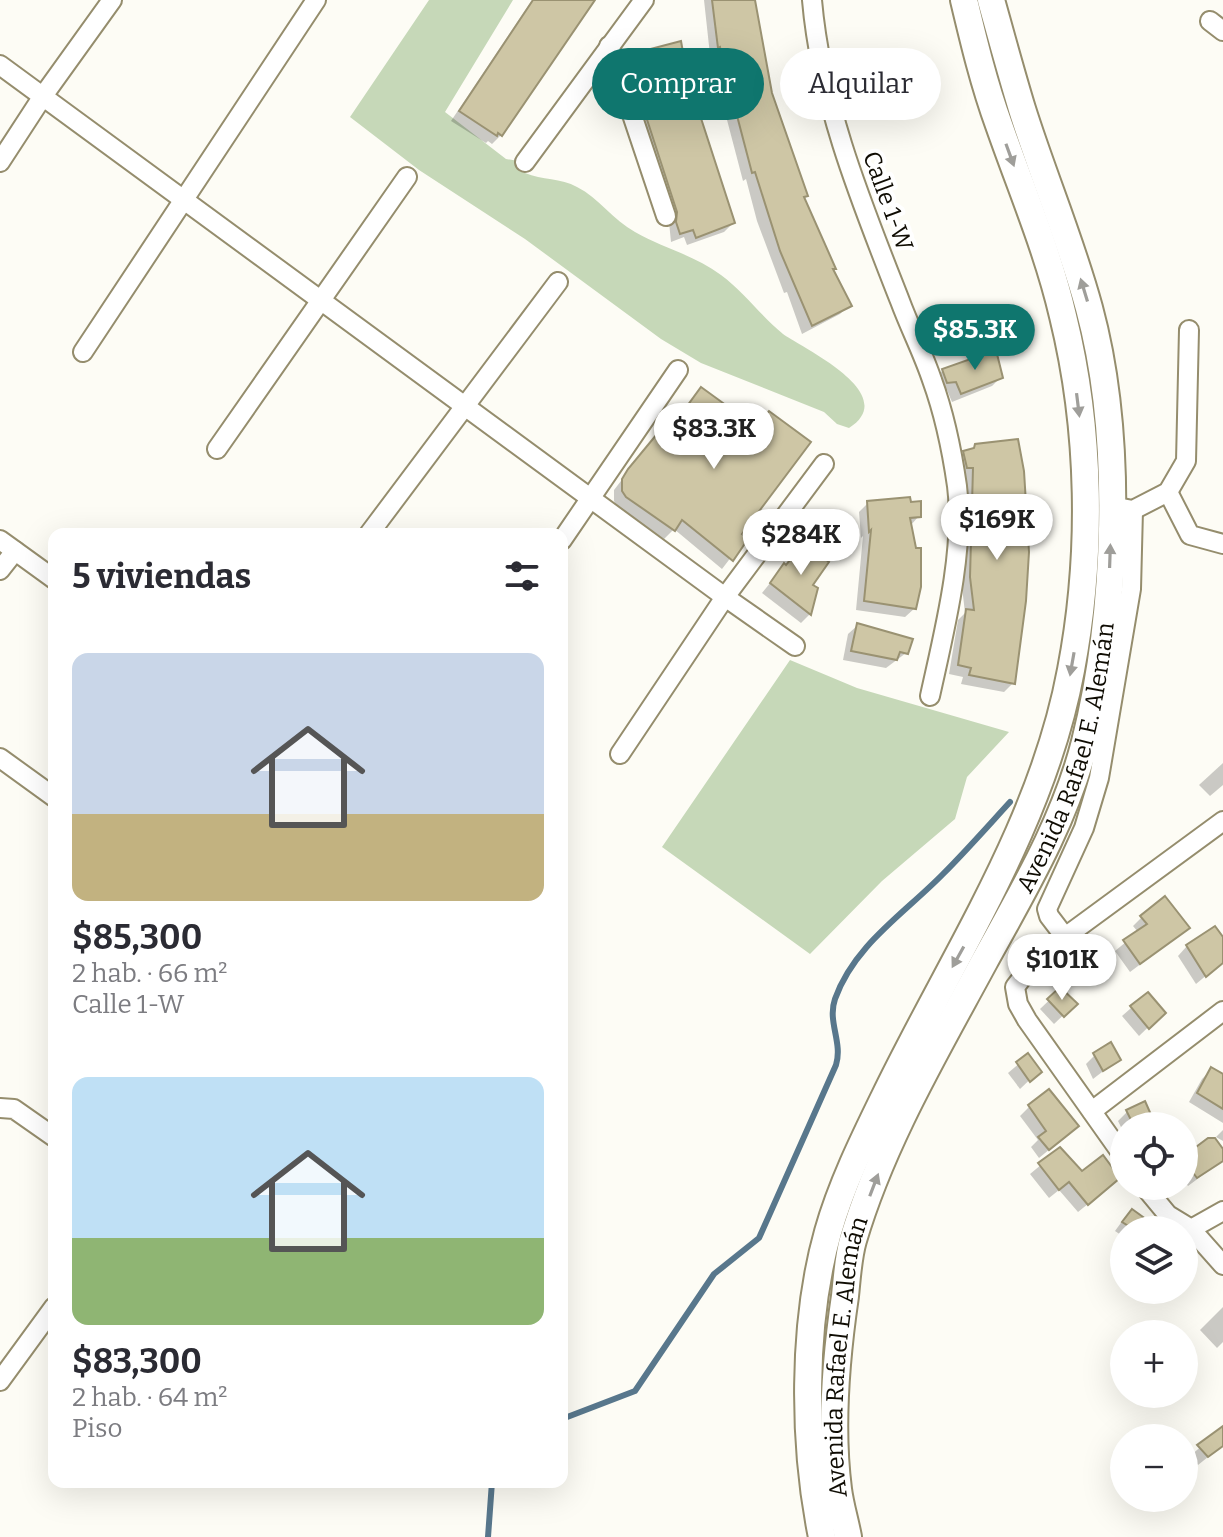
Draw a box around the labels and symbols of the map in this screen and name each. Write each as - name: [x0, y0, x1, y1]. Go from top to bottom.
- one-way arrow: [1004, 143, 1016, 167]
- street label: Calle 1-W: [857, 147, 919, 255]
- one-way arrow: [1077, 277, 1090, 301]
- pin: $85.3K: [910, 304, 1040, 372]
- one-way arrow: [1072, 393, 1085, 418]
- pin: $83.3K: [649, 403, 779, 471]
- pin: $169K: [941, 494, 1053, 562]
- pin: $284K: [745, 509, 857, 577]
- one-way arrow: [1104, 543, 1117, 568]
- street label: Avenida Rafael E. Alemán: [1011, 621, 1120, 897]
- one-way arrow: [1065, 652, 1077, 677]
- pin: $101K: [1006, 934, 1118, 1002]
- one-way arrow: [952, 946, 966, 968]
- one-way arrow: [868, 1173, 881, 1197]
- street label: Avenida Rafael E. Alemán: [820, 1213, 874, 1499]

